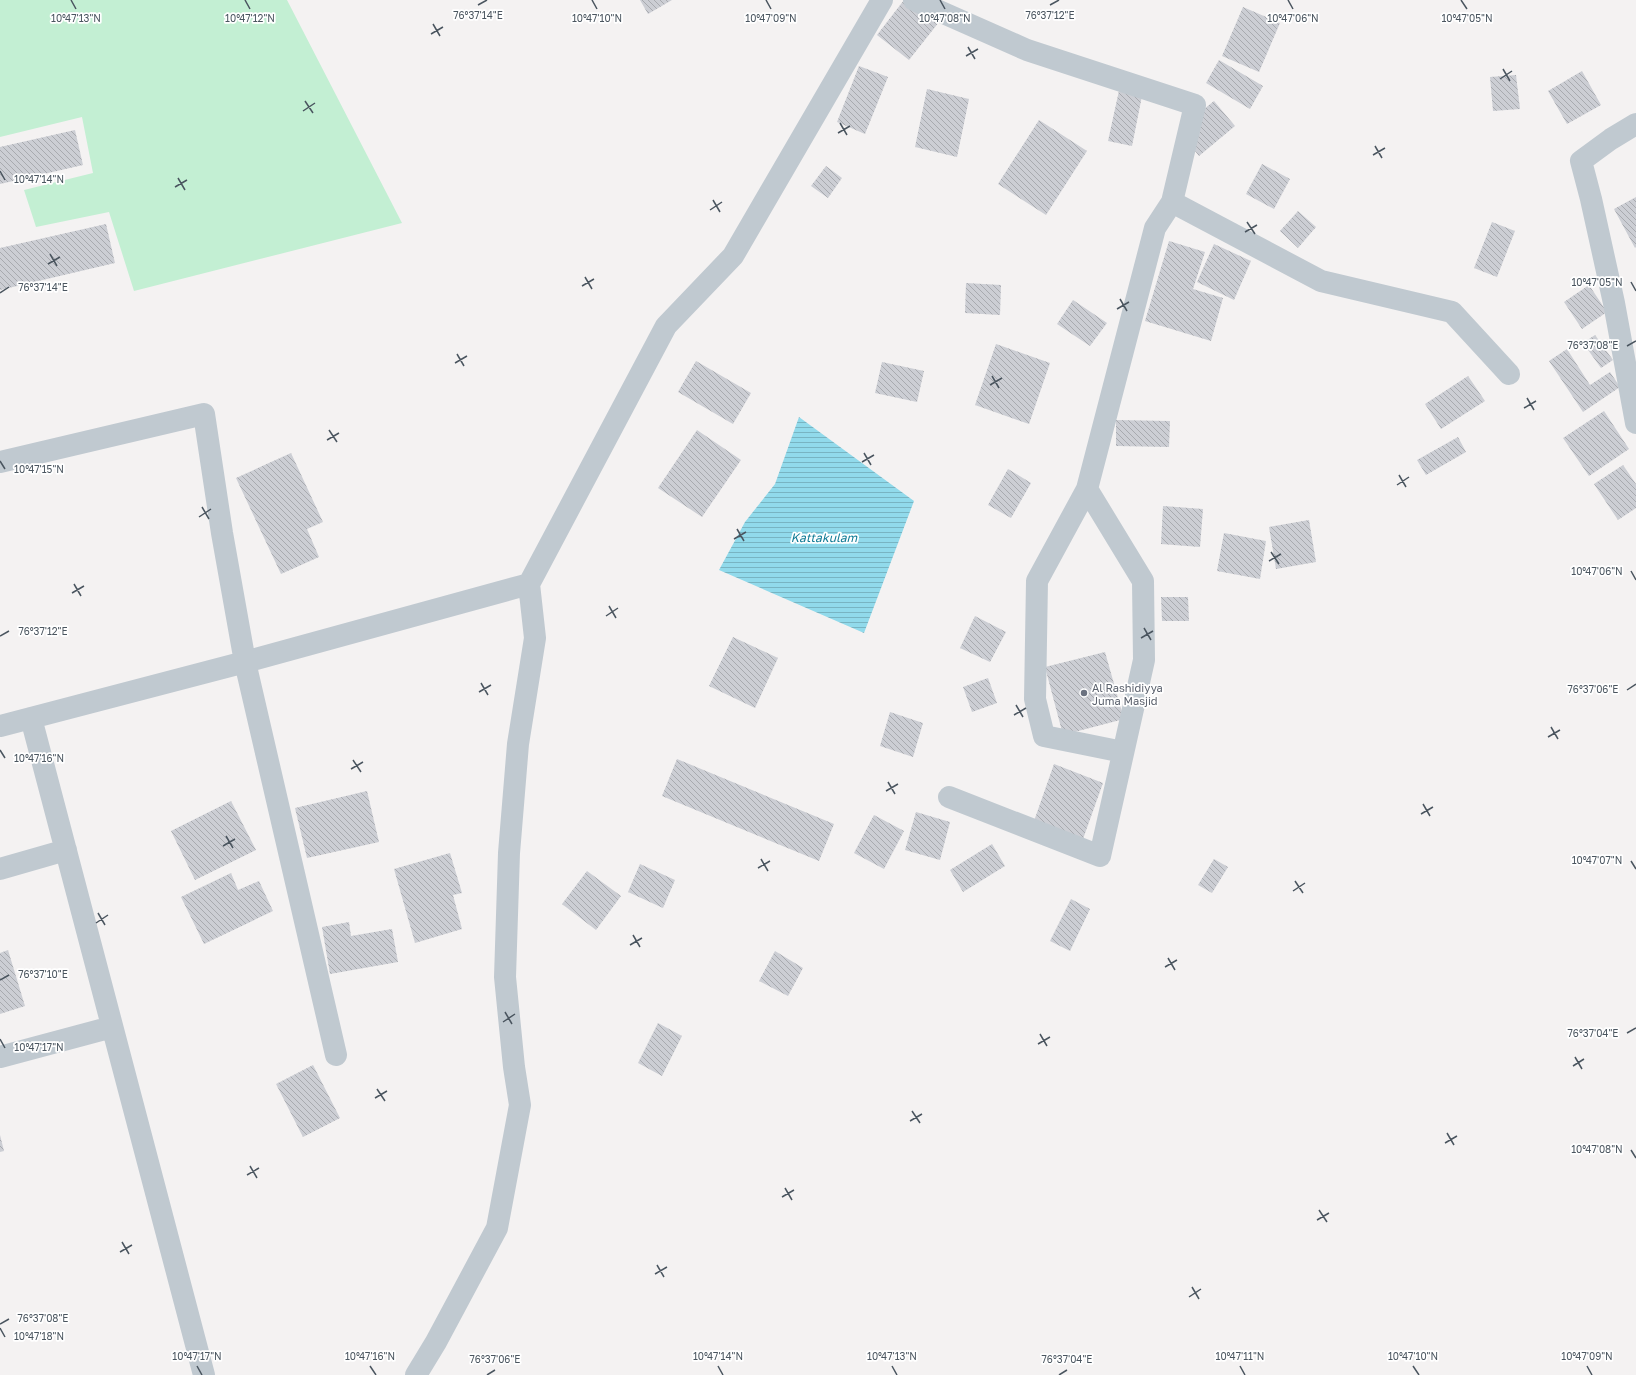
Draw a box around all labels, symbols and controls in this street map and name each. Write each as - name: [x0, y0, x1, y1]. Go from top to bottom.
- text: 76°37'14"E: [453, 9, 503, 21]
- text: 76°37'12"E: [1025, 9, 1075, 21]
- text: 10°47'13"N: [51, 12, 101, 24]
- text: 10°47'12"N: [225, 12, 275, 24]
- text: 10°47'10"N: [572, 12, 622, 24]
- text: 10°47'09"N: [745, 12, 797, 24]
- text: 10°47'08"N: [919, 12, 971, 24]
- text: 10°47'06"N: [1267, 12, 1319, 24]
- text: 10°47'05"N: [1441, 12, 1493, 24]
- text: 10°47'14"N: [14, 173, 64, 185]
- text: 10°47'05"N: [1571, 276, 1623, 288]
- text: 76°37'14"E: [18, 281, 68, 293]
- text: 76°37'08"E: [1568, 339, 1618, 351]
- text: 10°47'15"N: [14, 463, 64, 475]
- water label: Kattakulam: [791, 530, 859, 545]
- text: 10°47'06"N: [1571, 565, 1623, 577]
- text: 76°37'12"E: [18, 625, 68, 637]
- place label: Al Rashidiyya Juma Masjid: [1092, 681, 1163, 707]
- text: 76°37'06"E: [1568, 683, 1618, 695]
- marker: Al Rashidiyya Juma Masjid: [1079, 688, 1089, 698]
- text: 10°47'16"N: [14, 752, 64, 764]
- text: 10°47'07"N: [1572, 854, 1622, 866]
- text: 76°37'10"E: [18, 968, 68, 980]
- text: 76°37'04"E: [1568, 1027, 1618, 1039]
- text: 10°47'17"N: [14, 1041, 64, 1053]
- text: 10°47'08"N: [1571, 1143, 1623, 1155]
- text: 76°37'08"E: [18, 1312, 68, 1324]
- text: 10°47'18"N: [14, 1330, 64, 1342]
- text: 10°47'17"N: [172, 1350, 222, 1362]
- text: 10°47'16"N: [345, 1350, 395, 1362]
- text: 10°47'14"N: [693, 1350, 743, 1362]
- text: 10°47'13"N: [867, 1350, 917, 1362]
- text: 10°47'11"N: [1216, 1350, 1264, 1362]
- text: 10°47'10"N: [1388, 1350, 1438, 1362]
- text: 10°47'09"N: [1561, 1350, 1613, 1362]
- text: 76°37'06"E: [470, 1353, 520, 1365]
- text: 76°37'04"E: [1042, 1353, 1092, 1365]

